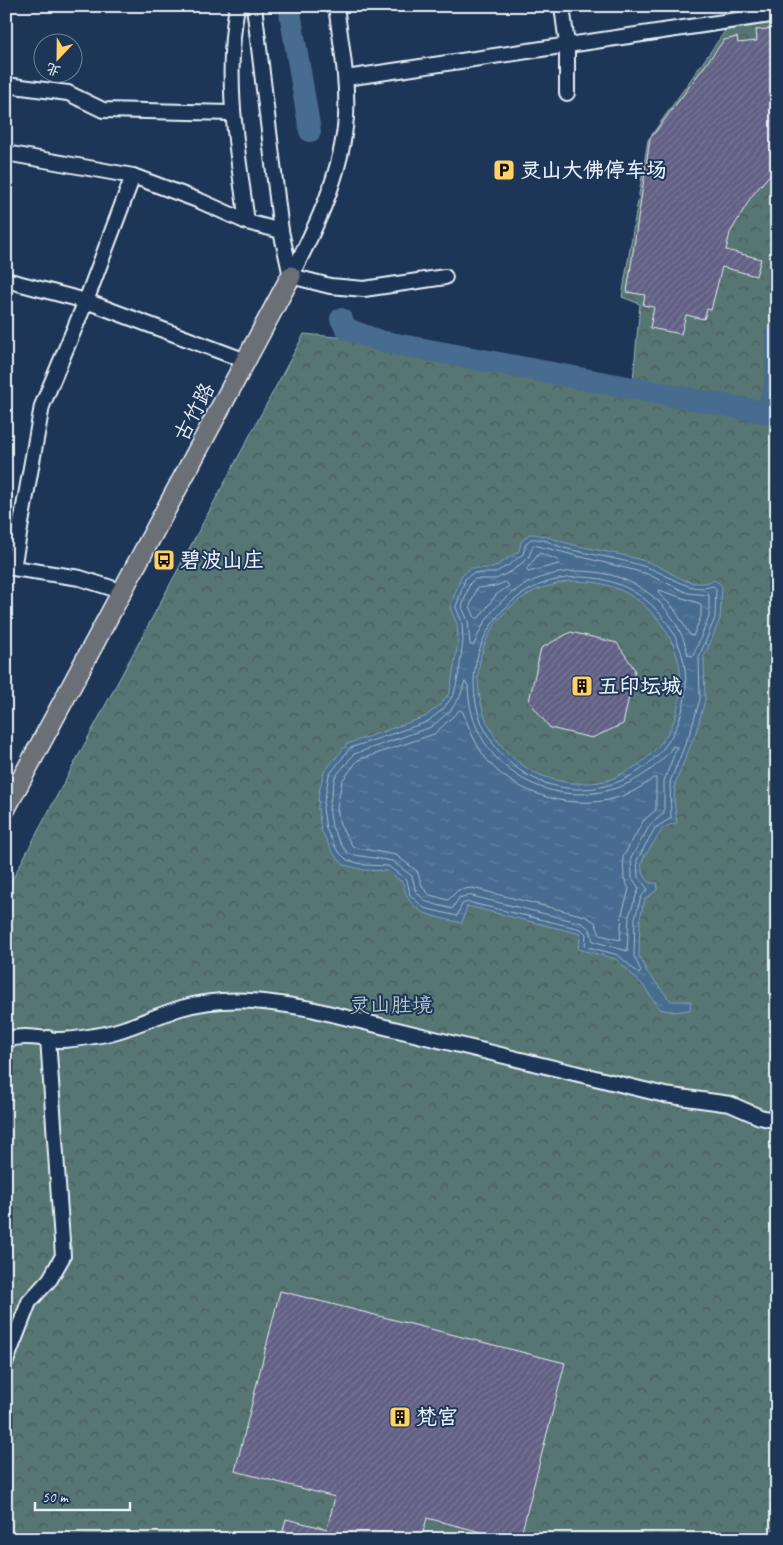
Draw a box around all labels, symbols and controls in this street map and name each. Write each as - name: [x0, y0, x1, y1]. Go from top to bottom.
- north arrow: [32, 32, 82, 82]
- text: 北: [44, 59, 63, 80]
- place label: 灵山大佛停车场: [520, 157, 667, 183]
- parking icon: 灵山大佛停车场: [492, 158, 516, 182]
- street label: 古竹路: [168, 378, 220, 446]
- place label: 碧波山庄: [180, 547, 264, 573]
- bus stop icon: 碧波山庄: [152, 548, 176, 572]
- place label: 五印坛城: [598, 673, 682, 699]
- building icon: 五印坛城: [570, 674, 594, 698]
- park label: 灵山胜境: [349, 992, 433, 1018]
- place label: 梵宫: [416, 1404, 458, 1430]
- building icon: 梵宫: [388, 1405, 412, 1429]
- scale bar: [35, 1480, 130, 1512]
- text: 50 m: [42, 1488, 69, 1507]

